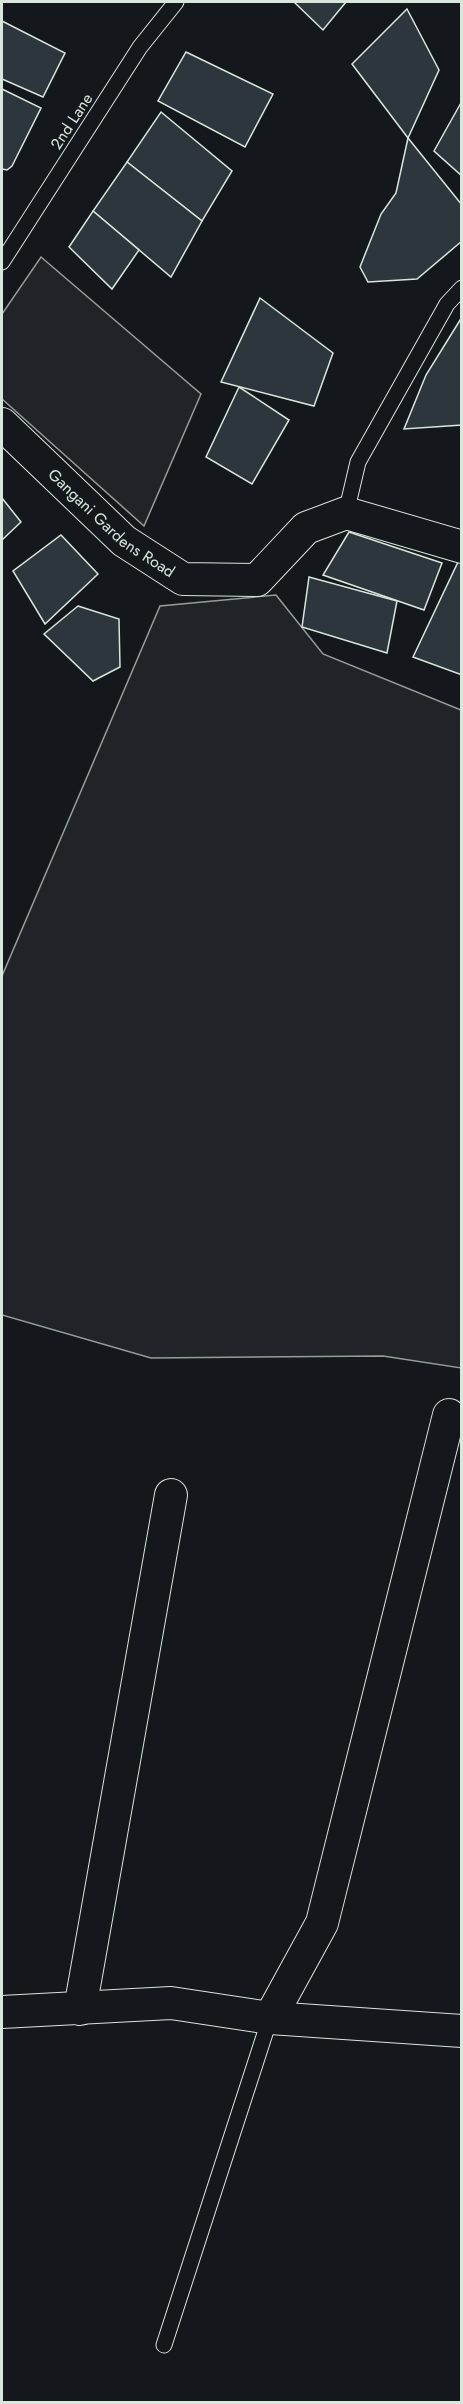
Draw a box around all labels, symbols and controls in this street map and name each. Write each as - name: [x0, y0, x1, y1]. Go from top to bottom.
- street label: 2nd Lane: [45, 89, 98, 154]
- street label: Gangani Gardens Road: [43, 463, 180, 583]

